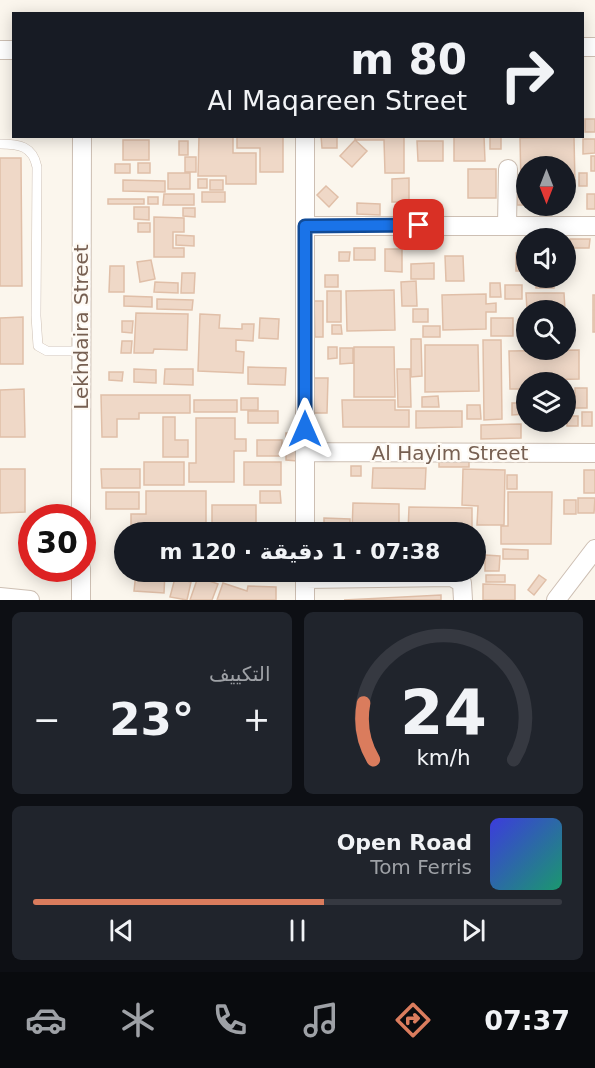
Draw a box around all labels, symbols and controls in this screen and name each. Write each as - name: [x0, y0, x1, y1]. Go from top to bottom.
- text: 80 m: [350, 35, 467, 84]
- icon: right: [488, 36, 566, 114]
- text: Al Maqareen Street: [207, 85, 467, 116]
- north arrow: [516, 156, 576, 216]
- map controls: [516, 156, 576, 432]
- pin: [393, 199, 444, 250]
- icon: arrive: [402, 208, 435, 241]
- button: sound: [516, 228, 576, 288]
- street label: Lekhdaira Street: [69, 244, 93, 410]
- button: search: [516, 300, 576, 360]
- button: layers: [516, 372, 576, 432]
- position arrow: [273, 397, 337, 461]
- street label: Al Hayim Street: [372, 441, 529, 465]
- speed limit sign: 30: [18, 504, 96, 582]
- text: 07:38 · 1 دقيقة · 120 m: [160, 539, 440, 564]
- text: التكييف: [209, 662, 271, 686]
- text: 24: [400, 676, 487, 749]
- text: 23°: [109, 693, 194, 746]
- text: −: [33, 700, 61, 739]
- text: +: [243, 700, 271, 739]
- text: km/h: [416, 745, 470, 770]
- text: Open Road: [337, 830, 472, 855]
- text: Tom Ferris: [370, 855, 472, 879]
- icon: previous: [105, 914, 138, 947]
- icon: pause: [281, 914, 314, 947]
- icon: next: [457, 914, 490, 947]
- icon: car: [25, 999, 67, 1041]
- icon: climate: [117, 999, 159, 1041]
- icon: phone: [209, 999, 251, 1041]
- icon: music: [300, 999, 342, 1041]
- icon: directions: [392, 999, 434, 1041]
- text: 07:37: [484, 1005, 570, 1036]

